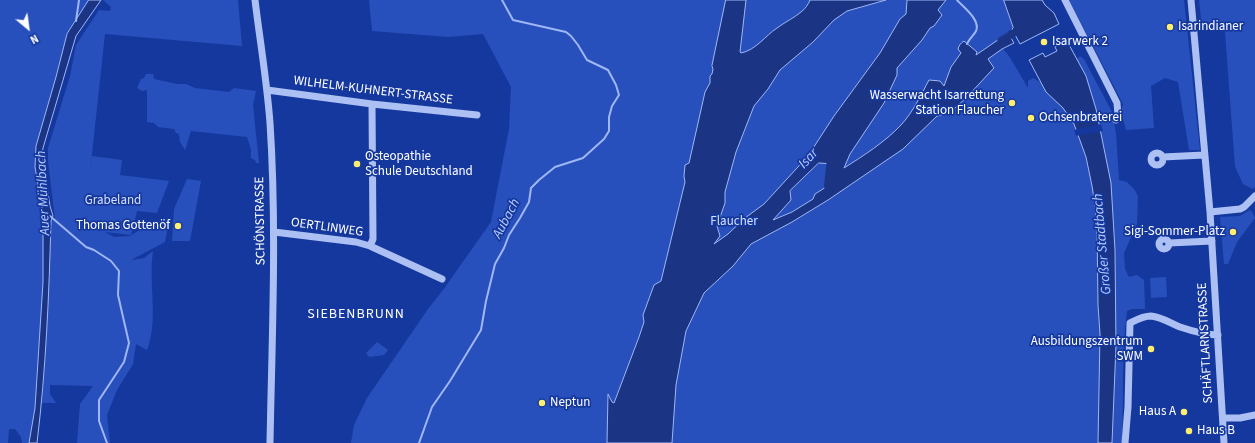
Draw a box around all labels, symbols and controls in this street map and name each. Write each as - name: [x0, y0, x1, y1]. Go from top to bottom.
- north arrow: [8, 8, 48, 48]
- place label: Isarindianer: [1178, 19, 1243, 35]
- marker: Isarindianer: [1165, 22, 1175, 32]
- text: N: [27, 31, 41, 47]
- place label: Isarwerk 2: [1052, 34, 1108, 50]
- marker: Isarwerk 2: [1039, 37, 1049, 47]
- street label: WILHELM-KUHNERT-STRASSE: [293, 73, 453, 109]
- place label: Wasserwacht Isarrettung Station Flaucher: [870, 88, 1004, 119]
- marker: Wasserwacht Isarrettung Station Flaucher: [1007, 98, 1017, 108]
- place label: Ochsenbraterei: [1039, 110, 1122, 126]
- marker: Ochsenbraterei: [1026, 113, 1036, 123]
- water label: Isar: [796, 145, 822, 173]
- place label: Osteopathie Schule Deutschland: [365, 149, 473, 180]
- water label: Auer Mühlbach: [33, 150, 55, 236]
- marker: Osteopathie Schule Deutschland: [352, 159, 362, 169]
- street label: SCHÖNSTRASSE: [252, 177, 270, 265]
- park label: Grabeland: [85, 193, 141, 209]
- water label: Großer Stadtbach: [1090, 193, 1116, 295]
- water label: Aubach: [490, 196, 524, 242]
- park label: Flaucher: [710, 214, 758, 230]
- street label: OERTLINWEG: [290, 215, 364, 241]
- place label: Thomas Gottenöf: [76, 218, 170, 234]
- marker: Thomas Gottenöf: [173, 221, 183, 231]
- place label: Sigi-Sommer-Platz: [1124, 224, 1225, 240]
- marker: Sigi-Sommer-Platz: [1228, 227, 1238, 237]
- street label: SCHÄFTLARNSTRASSE: [1195, 282, 1217, 404]
- district label: SIEBENBRUNN: [307, 307, 405, 323]
- place label: Ausbildungszentrum SWM: [1031, 334, 1143, 365]
- marker: Ausbildungszentrum SWM: [1146, 344, 1156, 354]
- place label: Neptun: [550, 395, 590, 411]
- marker: Neptun: [537, 398, 547, 408]
- place label: Haus A: [1139, 404, 1176, 420]
- marker: Haus A: [1179, 407, 1189, 417]
- place label: Haus B: [1197, 423, 1235, 439]
- marker: Haus B: [1184, 426, 1194, 436]

